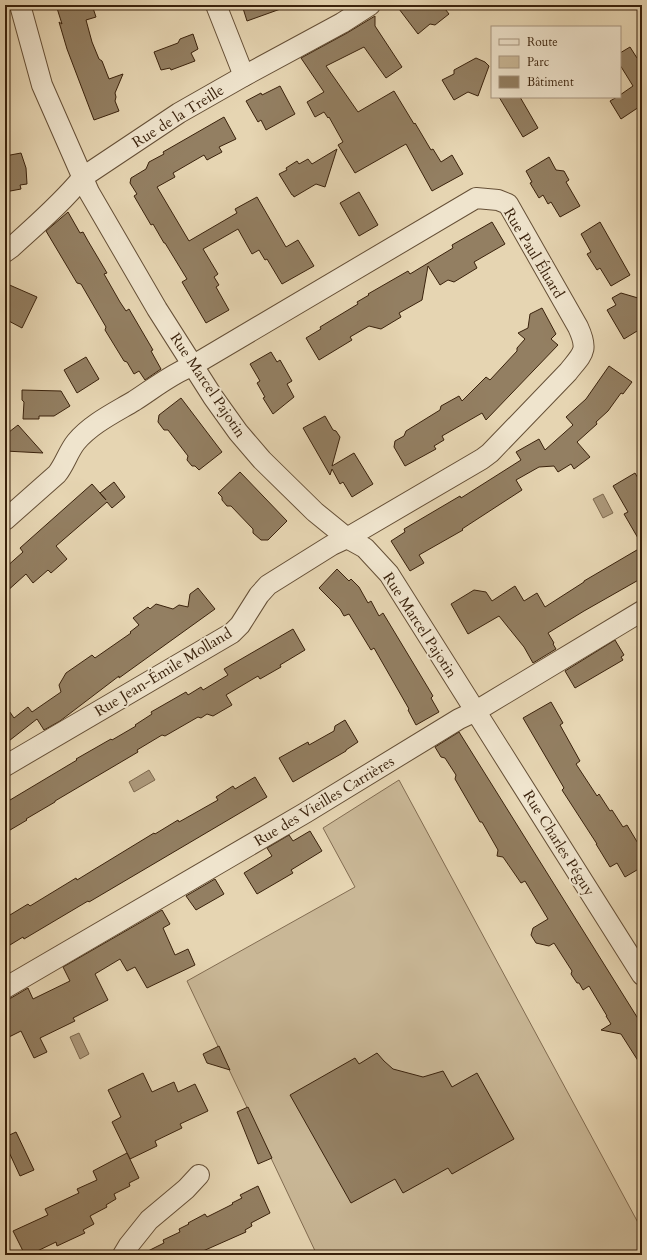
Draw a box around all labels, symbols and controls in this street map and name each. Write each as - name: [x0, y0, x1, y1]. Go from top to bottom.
- legend: [491, 26, 621, 98]
- text: Route: [527, 34, 558, 50]
- text: Parc: [527, 54, 550, 70]
- text: Bâtiment: [527, 74, 574, 90]
- street label: Rue de la Treille: [128, 80, 228, 152]
- street label: Rue Paul Éluard: [499, 204, 569, 302]
- street label: Rue Marcel Pajotin: [166, 329, 251, 442]
- street label: Rue Marcel Pajotin: [378, 568, 462, 682]
- street label: Rue Jean-Émile Molland: [91, 623, 235, 721]
- street label: Rue des Vieilles Carrières: [250, 751, 398, 851]
- street label: Rue Charles Péguy: [518, 786, 600, 900]

